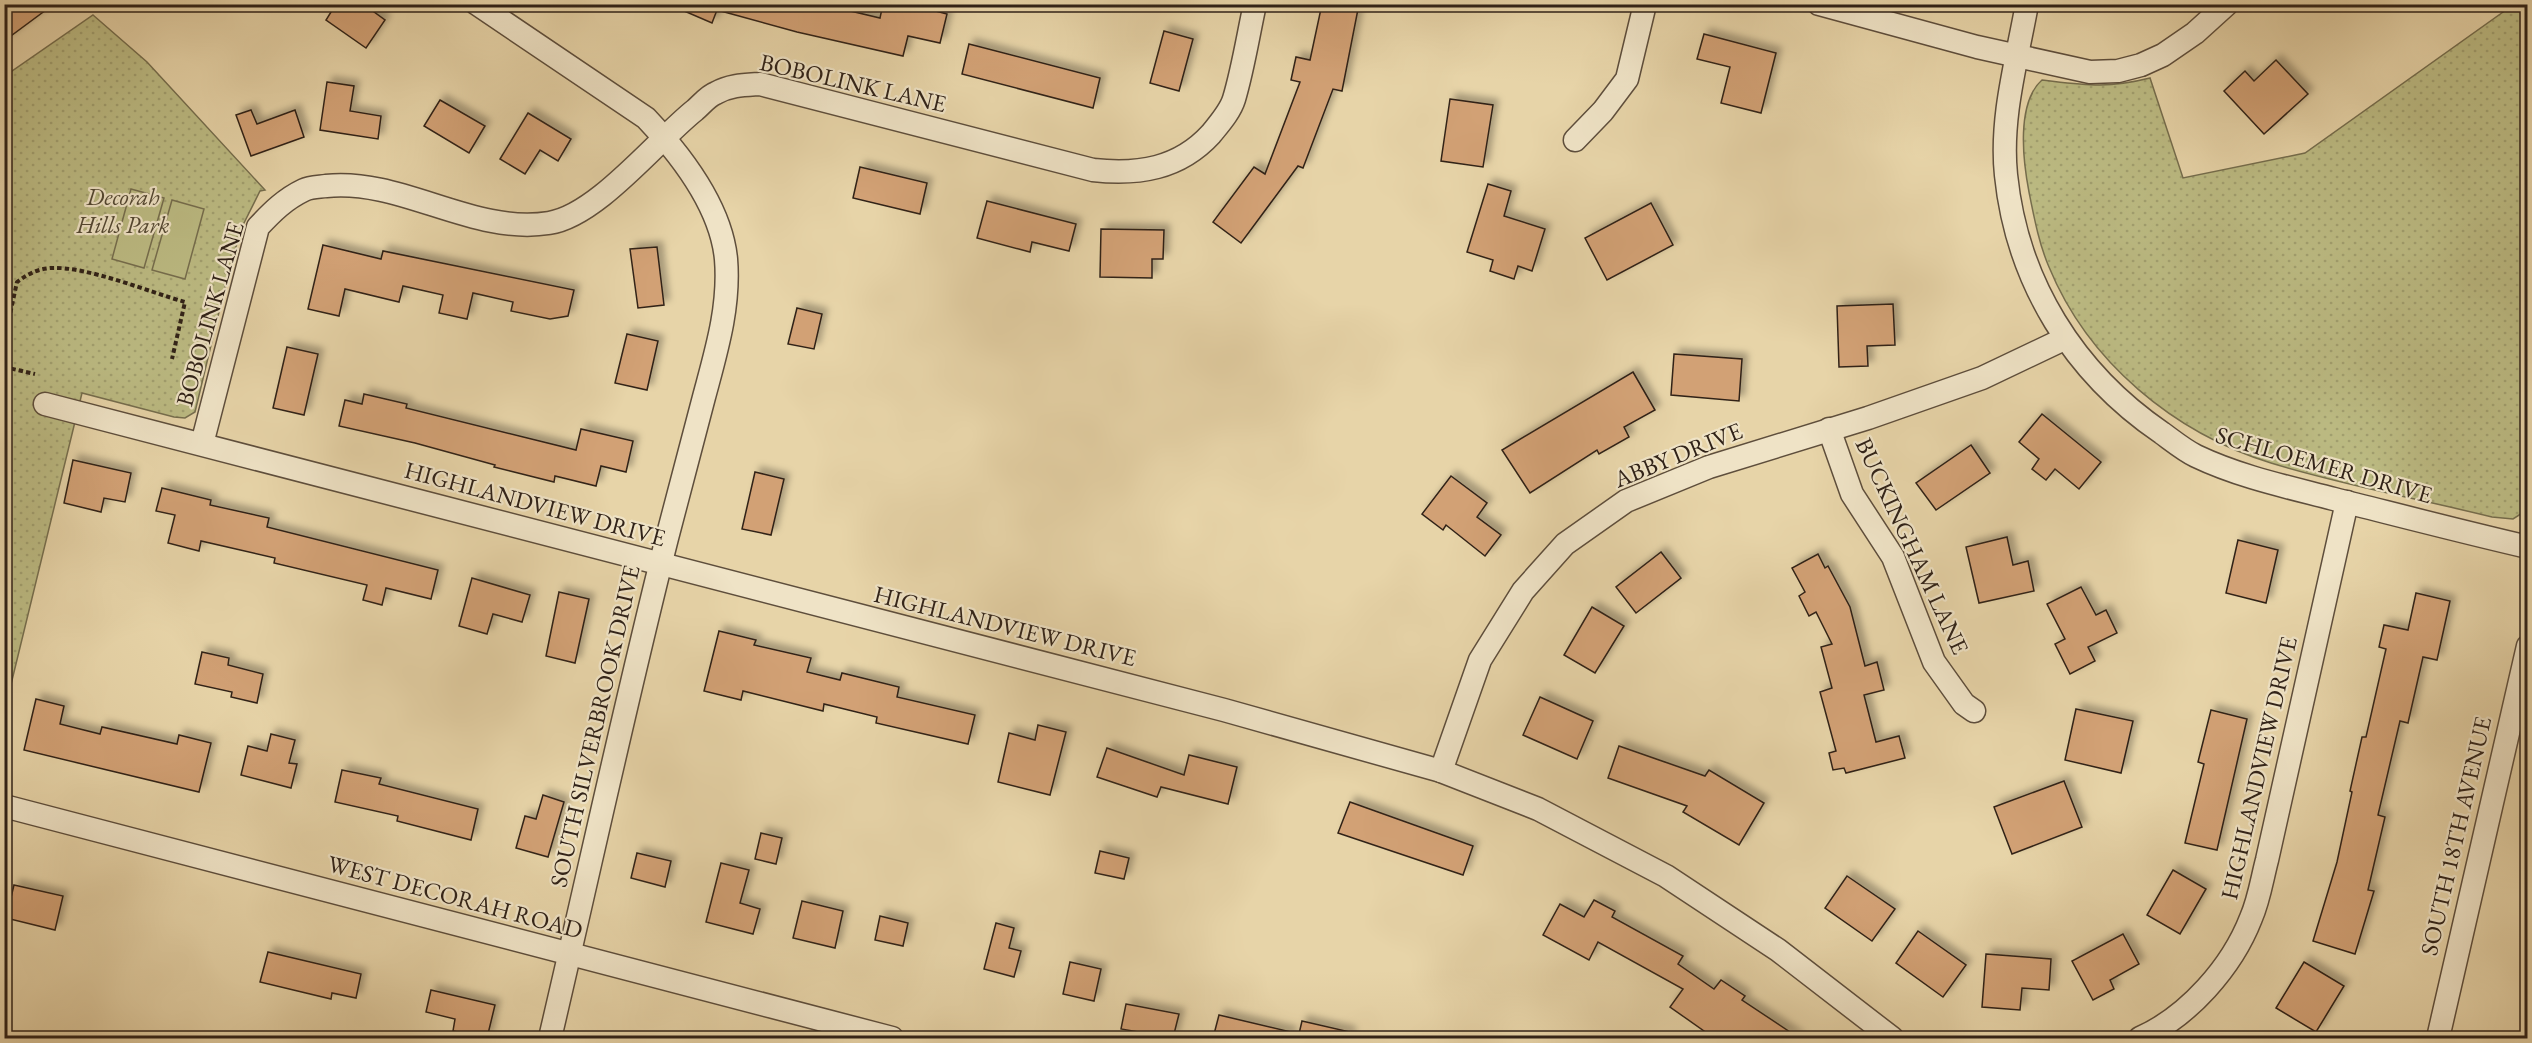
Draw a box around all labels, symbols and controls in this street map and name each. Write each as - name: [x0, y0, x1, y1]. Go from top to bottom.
- street label: BOBOLINK LANE: [757, 46, 949, 119]
- park label: Decorah Hills Park: [75, 181, 170, 240]
- street label: BOBOLINK LANE: [168, 218, 251, 410]
- street label: ABBY DRIVE: [1608, 415, 1747, 495]
- street label: SCHLOEMER DRIVE: [2212, 419, 2436, 510]
- street label: BUCKINGHAM LANE: [1849, 433, 1976, 659]
- street label: HIGHLANDVIEW DRIVE: [401, 454, 669, 553]
- street label: SOUTH SILVERBROOK DRIVE: [542, 562, 647, 890]
- street label: HIGHLANDVIEW DRIVE: [871, 578, 1139, 673]
- street label: HIGHLANDVIEW DRIVE: [2213, 633, 2304, 902]
- street label: SOUTH 18TH AVENUE: [2413, 714, 2498, 958]
- street label: WEST DECORAH ROAD: [324, 848, 586, 946]

